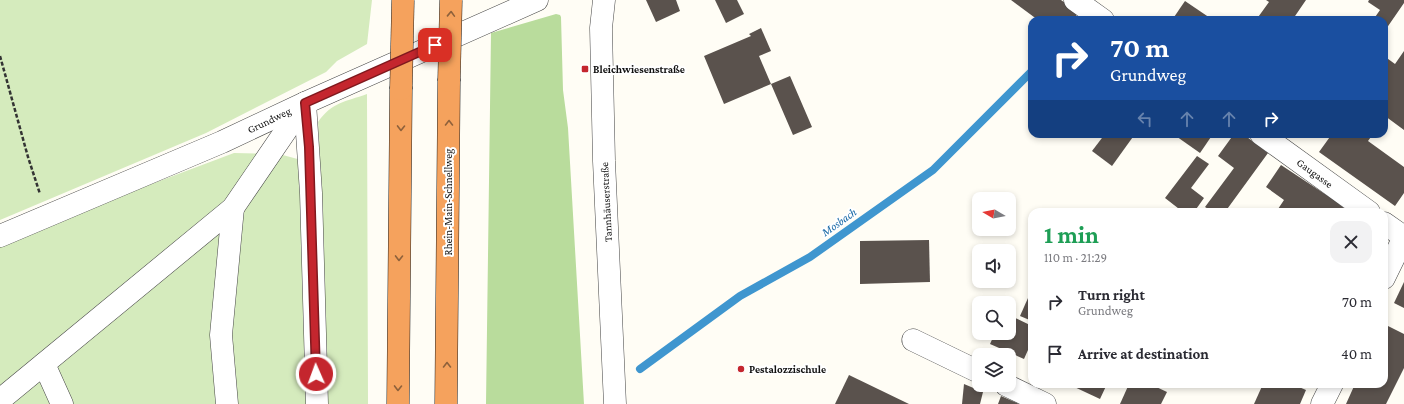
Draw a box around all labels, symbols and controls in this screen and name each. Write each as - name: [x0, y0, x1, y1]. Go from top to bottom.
- one-way arrow: [447, 11, 455, 17]
- pin: [418, 28, 452, 62]
- icon: right: [1044, 32, 1096, 84]
- text: 70 m: [1110, 32, 1169, 63]
- icon: arrive: [424, 34, 446, 56]
- place label: Bleichwiesenstraße: [593, 63, 685, 75]
- marker: Bleichwiesenstraße: [580, 64, 590, 74]
- text: Grundweg: [1110, 65, 1186, 85]
- street label: Grundweg: [245, 104, 294, 136]
- icon: left: [1134, 108, 1156, 130]
- icon: ahead: [1176, 108, 1198, 130]
- icon: ahead: [1218, 108, 1240, 130]
- icon: right: [1260, 108, 1282, 130]
- one-way arrow: [445, 120, 453, 126]
- one-way arrow: [396, 125, 405, 131]
- street label: Rhein-Main-Schnellweg: [442, 148, 455, 255]
- street label: Gaugasse: [1294, 156, 1336, 191]
- street label: Tannhäuserstraße: [598, 162, 614, 242]
- north arrow: [972, 192, 1016, 236]
- map controls: [972, 192, 1016, 392]
- water label: Mosbach: [818, 205, 859, 240]
- text: 1 min: [1044, 221, 1099, 248]
- button: close: [1330, 221, 1372, 263]
- button: sound: [972, 244, 1016, 288]
- text: 110 m · 21:29: [1044, 250, 1107, 265]
- one-way arrow: [395, 255, 403, 261]
- text: Turn right: [1078, 287, 1145, 303]
- icon: right: [1044, 291, 1066, 313]
- text: 70 m: [1342, 294, 1372, 310]
- button: search: [972, 296, 1016, 340]
- text: Grundweg: [1078, 303, 1133, 318]
- icon: arrive: [1044, 343, 1066, 365]
- text: Arrive at destination: [1078, 346, 1209, 362]
- text: 40 m: [1341, 346, 1372, 362]
- button: layers: [972, 348, 1016, 392]
- position arrow: [295, 353, 337, 395]
- one-way arrow: [443, 362, 451, 368]
- place label: Pestalozzischule: [749, 363, 826, 375]
- marker: Pestalozzischule: [736, 364, 746, 374]
- one-way arrow: [394, 385, 402, 391]

